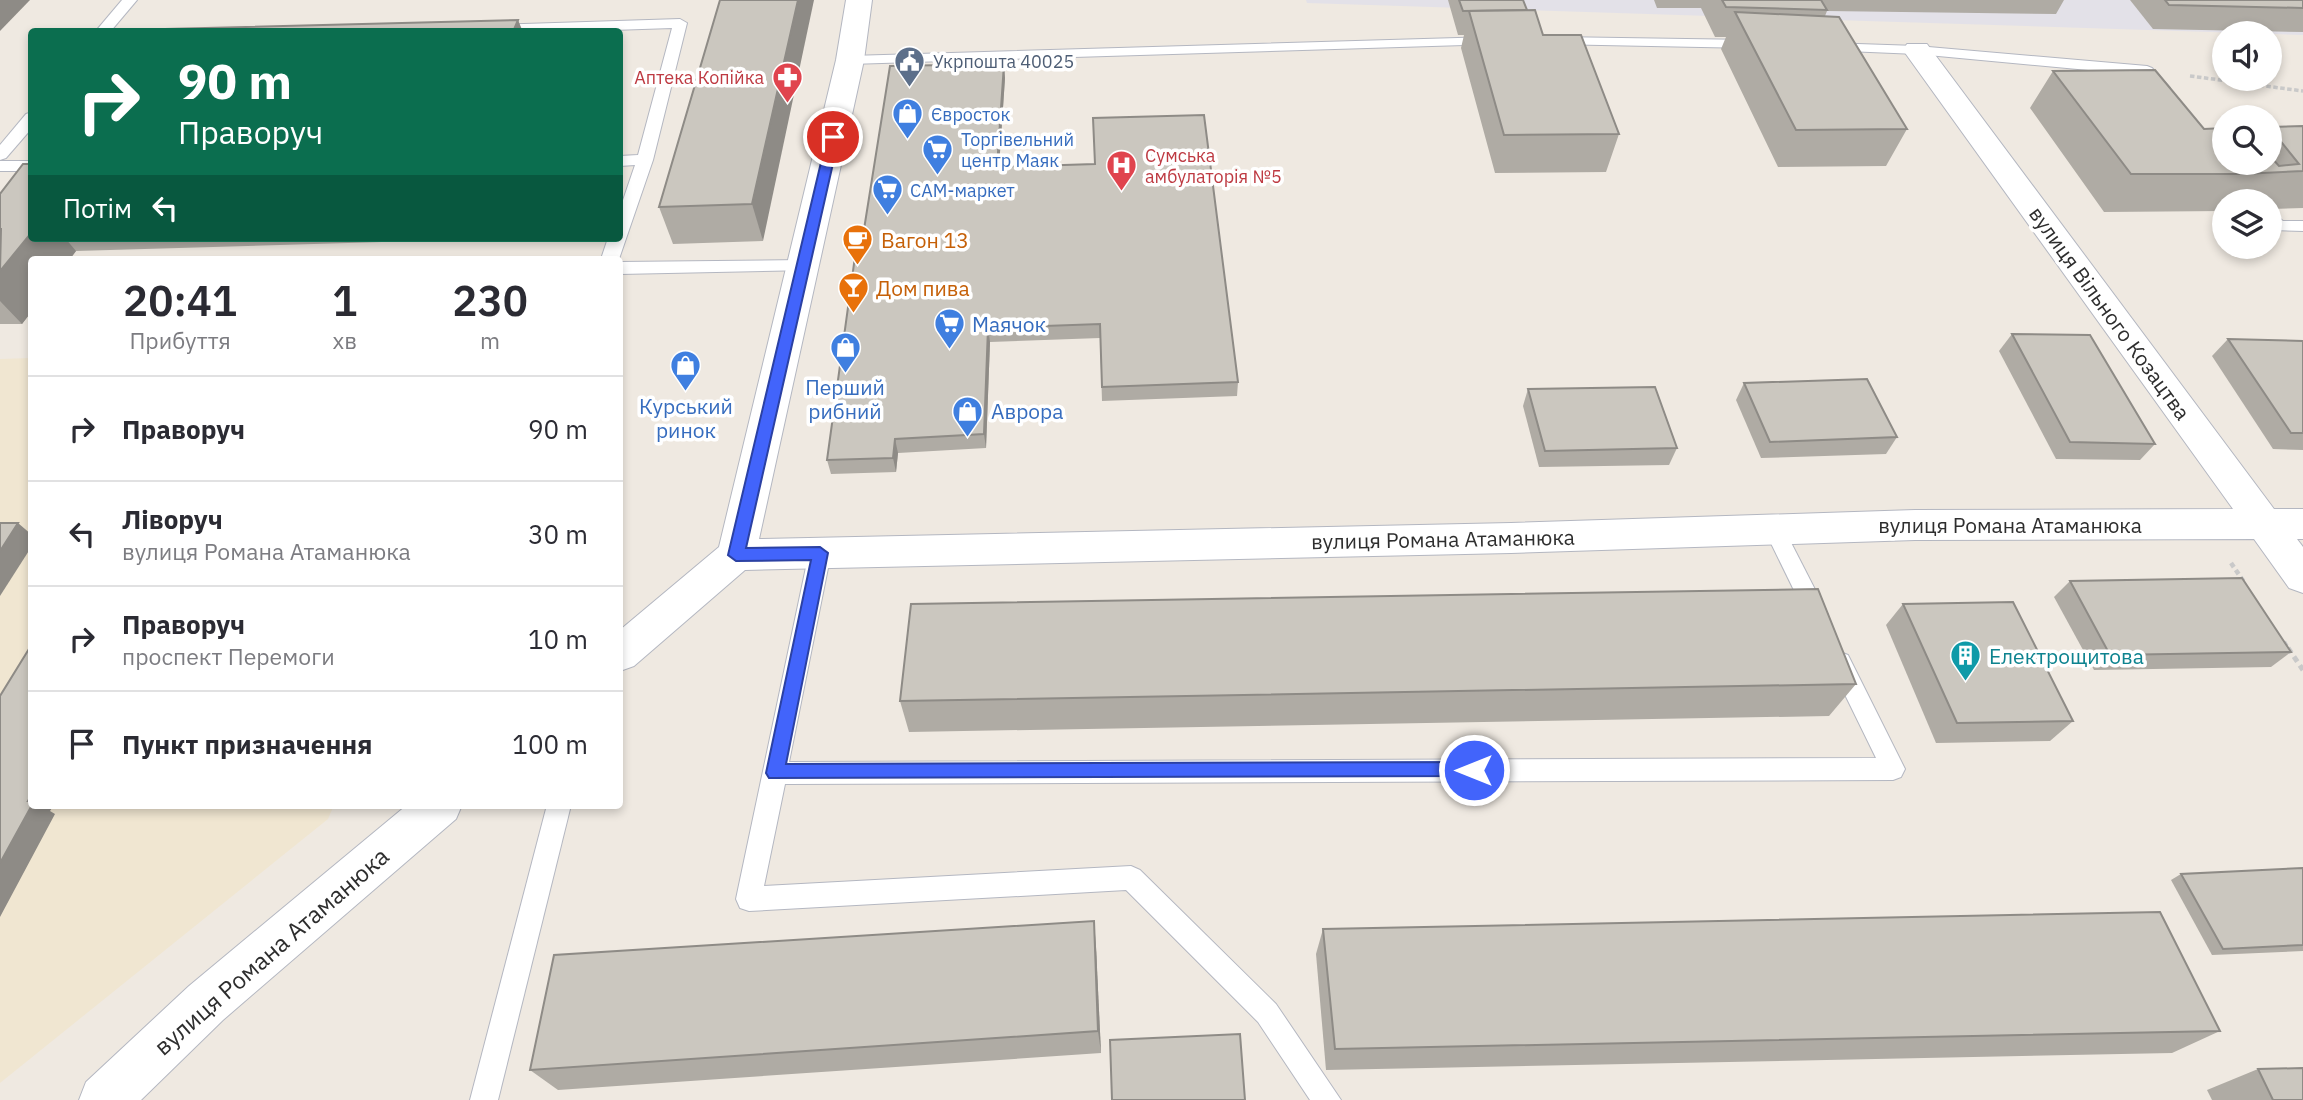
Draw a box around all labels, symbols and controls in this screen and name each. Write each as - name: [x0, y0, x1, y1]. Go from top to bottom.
- map controls: [2212, 21, 2282, 259]
- button: sound: [2212, 21, 2282, 91]
- public building icon: Укрпошта 40025: [893, 44, 927, 88]
- text: 90 m: [178, 49, 292, 112]
- place label: Укрпошта 40025: [933, 50, 1074, 73]
- icon: right: [63, 56, 154, 147]
- pharmacy icon: Аптека Копійка: [770, 60, 804, 104]
- place label: Аптека Копійка: [634, 66, 764, 89]
- shop icon: Євросток: [891, 97, 925, 141]
- place label: Євросток: [931, 103, 1010, 126]
- button: search: [2212, 105, 2282, 175]
- pin: [803, 107, 863, 167]
- text: Праворуч: [178, 111, 323, 153]
- icon: arrive: [814, 118, 852, 156]
- place label: Торгівельний центр Маяк: [961, 128, 1074, 172]
- supermarket icon: Торгівельний центр Маяк: [921, 132, 955, 176]
- place label: Сумська амбулаторія №5: [1145, 144, 1282, 188]
- hospital icon: Сумська амбулаторія №5: [1105, 148, 1139, 192]
- supermarket icon: САМ-маркет: [870, 173, 904, 217]
- place label: САМ-маркет: [910, 179, 1015, 202]
- icon: left: [146, 189, 184, 227]
- button: layers: [2212, 189, 2282, 259]
- text: Потім: [63, 191, 132, 225]
- street label: вулиця Вільного Козацтва: [2023, 201, 2197, 425]
- cafe icon: Вагон 13: [841, 223, 875, 267]
- place label: Вагон 13: [881, 226, 969, 254]
- bar icon: Дом пива: [836, 271, 870, 315]
- text: 20:41: [123, 273, 237, 328]
- text: 1: [332, 273, 357, 328]
- text: 230: [452, 273, 528, 328]
- place label: Дом пива: [876, 274, 970, 302]
- supermarket icon: Маячок: [932, 307, 966, 351]
- place label: Маячок: [972, 310, 1046, 338]
- text: Прибуття: [129, 325, 231, 355]
- text: хв: [333, 325, 357, 355]
- text: m: [480, 325, 500, 355]
- shop icon: Перший рибний: [828, 330, 862, 374]
- shop icon: Курський ринок: [669, 349, 703, 393]
- place label: Перший рибний: [805, 373, 885, 425]
- place label: Курський ринок: [639, 392, 733, 444]
- shop icon: Аврора: [951, 394, 985, 438]
- place label: Аврора: [991, 397, 1064, 425]
- icon: right: [63, 410, 101, 448]
- text: Праворуч: [122, 412, 245, 446]
- text: 90 m: [528, 412, 588, 446]
- text: Ліворуч: [122, 502, 223, 536]
- street label: вулиця Романа Атаманюка: [1878, 511, 2142, 539]
- icon: left: [63, 515, 101, 553]
- text: 30 m: [528, 517, 588, 551]
- street label: вулиця Романа Атаманюка: [1311, 523, 1575, 555]
- text: вулиця Романа Атаманюка: [122, 536, 411, 566]
- text: Праворуч: [122, 607, 245, 641]
- icon: right: [63, 620, 101, 658]
- text: 10 m: [528, 622, 588, 656]
- building icon: Електрощитова: [1949, 639, 1983, 683]
- text: проспект Перемоги: [122, 641, 335, 671]
- place label: Електрощитова: [1989, 642, 2144, 670]
- icon: arrive: [63, 725, 101, 763]
- text: Пункт призначення: [122, 727, 372, 761]
- text: 100 m: [512, 727, 588, 761]
- position arrow: [1437, 733, 1511, 807]
- street label: вулиця Романа Атаманюка: [147, 840, 395, 1062]

